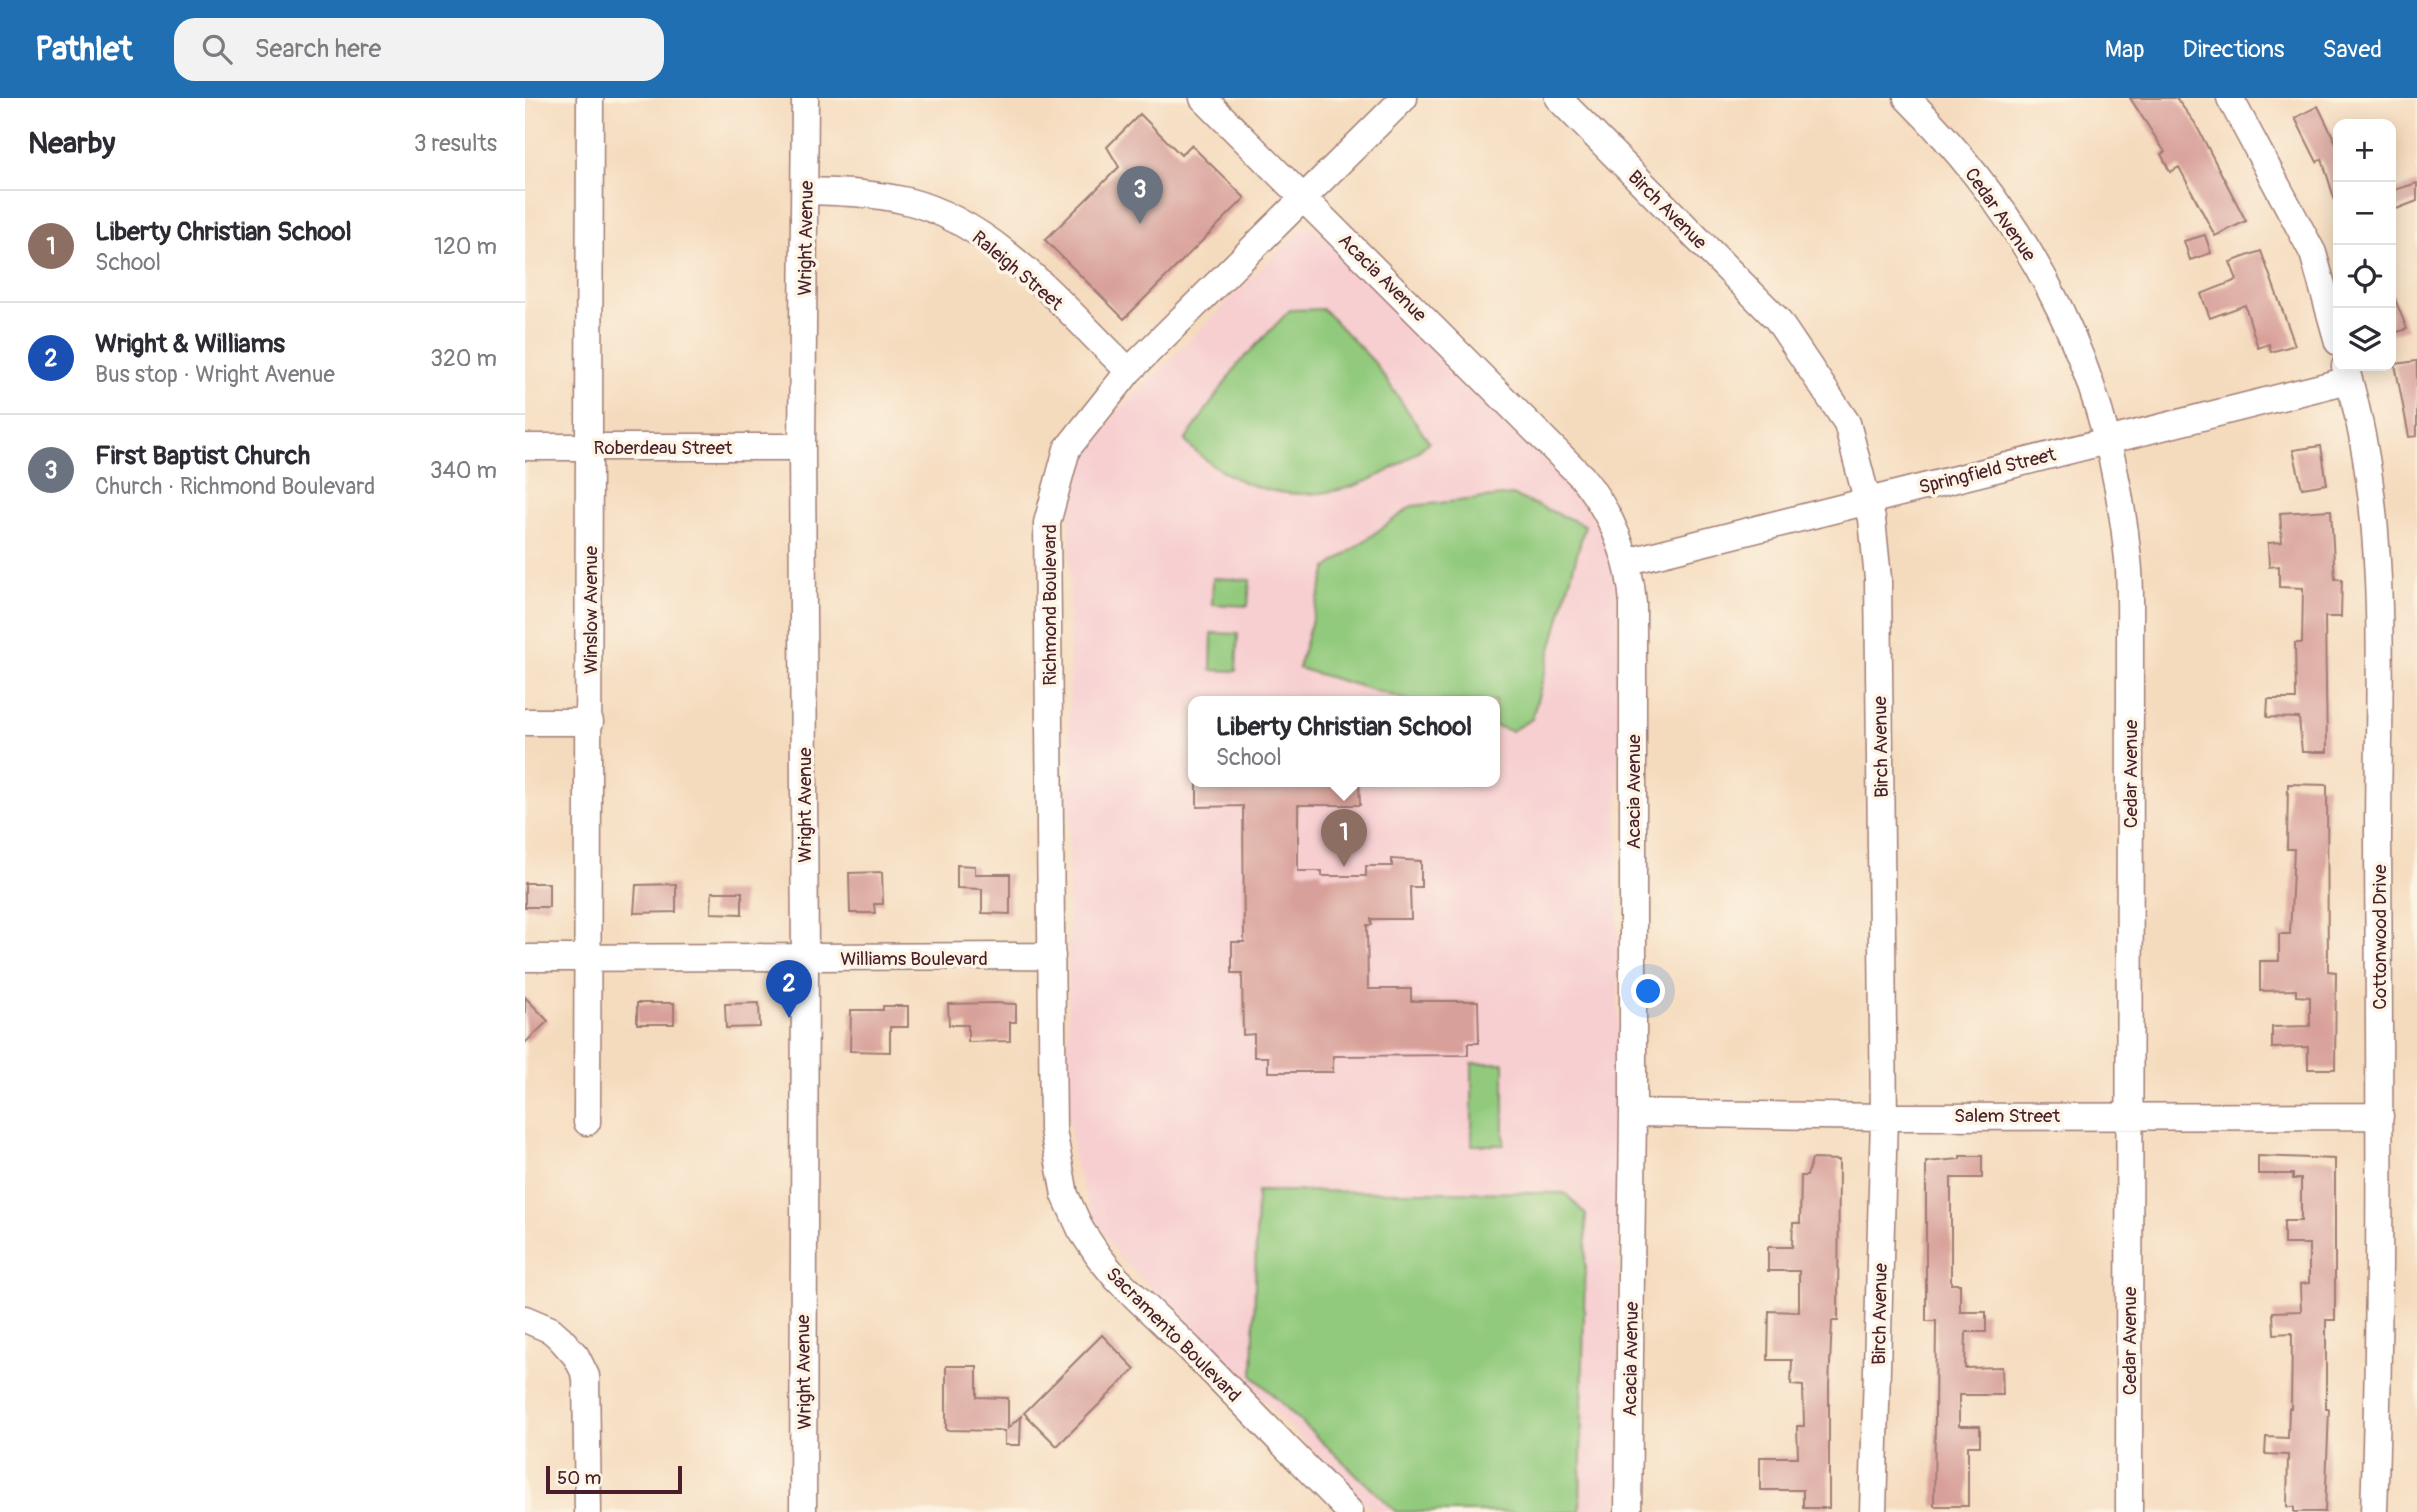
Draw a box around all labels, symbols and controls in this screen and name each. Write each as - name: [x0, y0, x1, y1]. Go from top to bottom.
- search box: [174, 18, 664, 81]
- text: Pathlet: [35, 29, 132, 70]
- icon: search: [198, 30, 236, 68]
- text: Search here: [254, 33, 381, 65]
- text: Map: [2105, 35, 2145, 64]
- text: Directions: [2183, 35, 2284, 64]
- text: Saved: [2322, 35, 2382, 64]
- map controls: [2333, 119, 2396, 371]
- button: +: [2333, 119, 2396, 182]
- text: Nearby: [28, 125, 115, 162]
- text: 3 results: [414, 129, 497, 158]
- street label: Cedar Avenue: [1959, 163, 2041, 266]
- street label: Birch Avenue: [1623, 165, 1712, 255]
- pin: 3: [1117, 166, 1163, 224]
- street label: Wright Avenue: [793, 180, 819, 296]
- button: −: [2333, 182, 2396, 245]
- text: Liberty Christian School: [95, 216, 352, 248]
- street label: Raleigh Street: [967, 226, 1068, 316]
- street label: Acacia Avenue: [1333, 228, 1432, 327]
- text: 1: [47, 232, 56, 261]
- text: 120 m: [434, 232, 497, 261]
- button: locate: [2333, 245, 2396, 308]
- text: School: [95, 248, 161, 277]
- button: layers: [2333, 308, 2396, 371]
- text: Wright & Williams: [95, 328, 285, 360]
- text: 2: [45, 344, 57, 373]
- text: 320 m: [430, 344, 497, 373]
- text: Bus stop · Wright Avenue: [95, 360, 335, 389]
- street label: Roberdeau Street: [594, 436, 733, 460]
- text: First Baptist Church: [95, 440, 310, 472]
- street label: Springfield Street: [1916, 442, 2059, 500]
- text: 3: [45, 456, 57, 485]
- text: 340 m: [430, 456, 497, 485]
- text: Church · Richmond Boulevard: [95, 472, 375, 501]
- street label: Richmond Boulevard: [1038, 524, 1062, 686]
- street label: Winslow Avenue: [579, 545, 603, 674]
- street label: Birch Avenue: [1868, 695, 1894, 798]
- popup: [1188, 696, 1500, 787]
- text: Liberty Christian School: [1216, 711, 1472, 743]
- street label: Cedar Avenue: [2119, 719, 2143, 828]
- street label: Acacia Avenue: [1622, 734, 1646, 850]
- text: School: [1216, 743, 1282, 772]
- street label: Wright Avenue: [793, 747, 817, 863]
- pin: 1: [1321, 809, 1367, 867]
- street label: Cottonwood Drive: [2368, 864, 2392, 1010]
- street label: Williams Boulevard: [840, 947, 988, 971]
- pin: 2: [766, 960, 812, 1018]
- your location: [1631, 974, 1665, 1008]
- street label: Salem Street: [1954, 1104, 2060, 1128]
- street label: Sacramento Boulevard: [1101, 1262, 1246, 1407]
- street label: Birch Avenue: [1867, 1262, 1893, 1365]
- street label: Cedar Avenue: [2118, 1286, 2142, 1395]
- street label: Acacia Avenue: [1618, 1301, 1644, 1417]
- street label: Wright Avenue: [791, 1314, 817, 1430]
- scale bar: [546, 1463, 683, 1495]
- text: 50 m: [557, 1466, 601, 1490]

